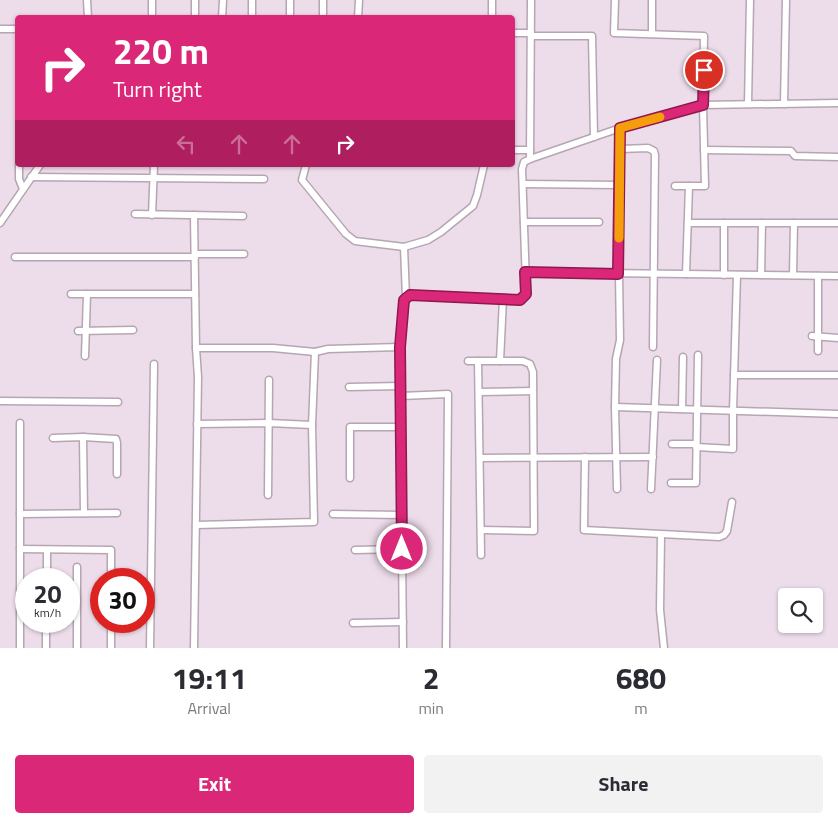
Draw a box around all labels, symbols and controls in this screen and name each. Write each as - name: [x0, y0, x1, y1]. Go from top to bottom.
- text: 220 m: [113, 24, 209, 78]
- icon: right: [30, 35, 95, 100]
- pin: [683, 49, 725, 91]
- icon: arrive: [690, 56, 718, 84]
- text: Turn right: [113, 72, 202, 106]
- icon: left: [172, 130, 200, 158]
- icon: ahead: [225, 130, 253, 158]
- icon: ahead: [278, 130, 306, 158]
- icon: right: [331, 130, 359, 158]
- position arrow: [375, 522, 427, 574]
- speed limit sign: 30: [90, 568, 155, 633]
- text: 20: [33, 575, 62, 613]
- map controls: [778, 588, 823, 633]
- button: search: [778, 588, 823, 633]
- text: km/h: [34, 603, 61, 622]
- text: 19:11: [172, 655, 247, 701]
- text: 2: [423, 655, 440, 701]
- text: 680: [616, 655, 666, 701]
- text: Arrival: [188, 696, 231, 720]
- text: min: [418, 696, 444, 720]
- text: m: [634, 696, 648, 720]
- button: Exit: [15, 755, 414, 813]
- button: Share: [424, 755, 823, 813]

